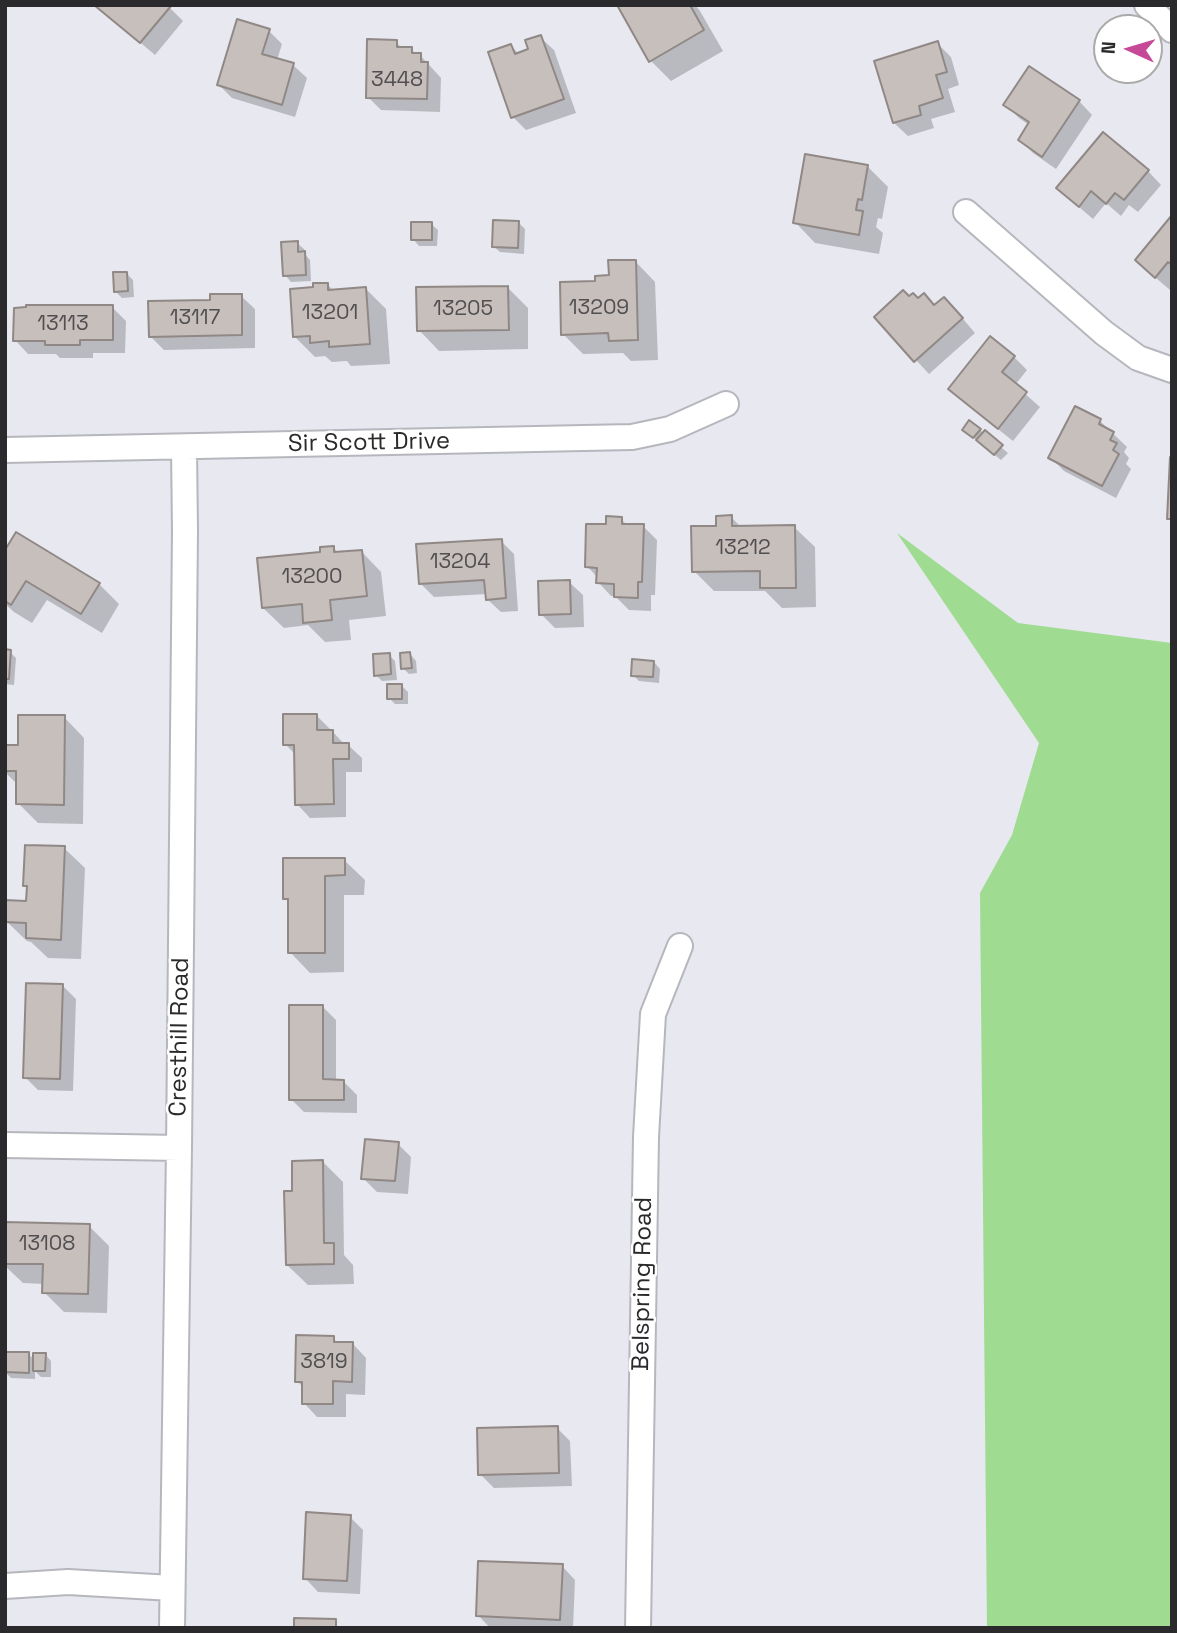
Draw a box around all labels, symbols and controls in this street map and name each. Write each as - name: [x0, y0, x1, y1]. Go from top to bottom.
- north arrow: [1093, 14, 1163, 84]
- text: N: [1096, 40, 1121, 55]
- house number: 3448: [371, 67, 423, 93]
- house number: 13209: [569, 295, 629, 321]
- house number: 13205: [433, 296, 493, 322]
- house number: 13201: [302, 300, 358, 326]
- house number: 13117: [170, 305, 220, 331]
- house number: 13113: [37, 311, 89, 337]
- street label: Sir Scott Drive: [288, 427, 450, 459]
- house number: 13212: [715, 535, 771, 561]
- house number: 13204: [430, 549, 490, 575]
- house number: 13200: [281, 564, 343, 590]
- street label: Cresthill Road: [164, 957, 196, 1117]
- street label: Belspring Road: [627, 1197, 659, 1371]
- house number: 13108: [19, 1231, 75, 1257]
- house number: 3819: [300, 1349, 348, 1375]

